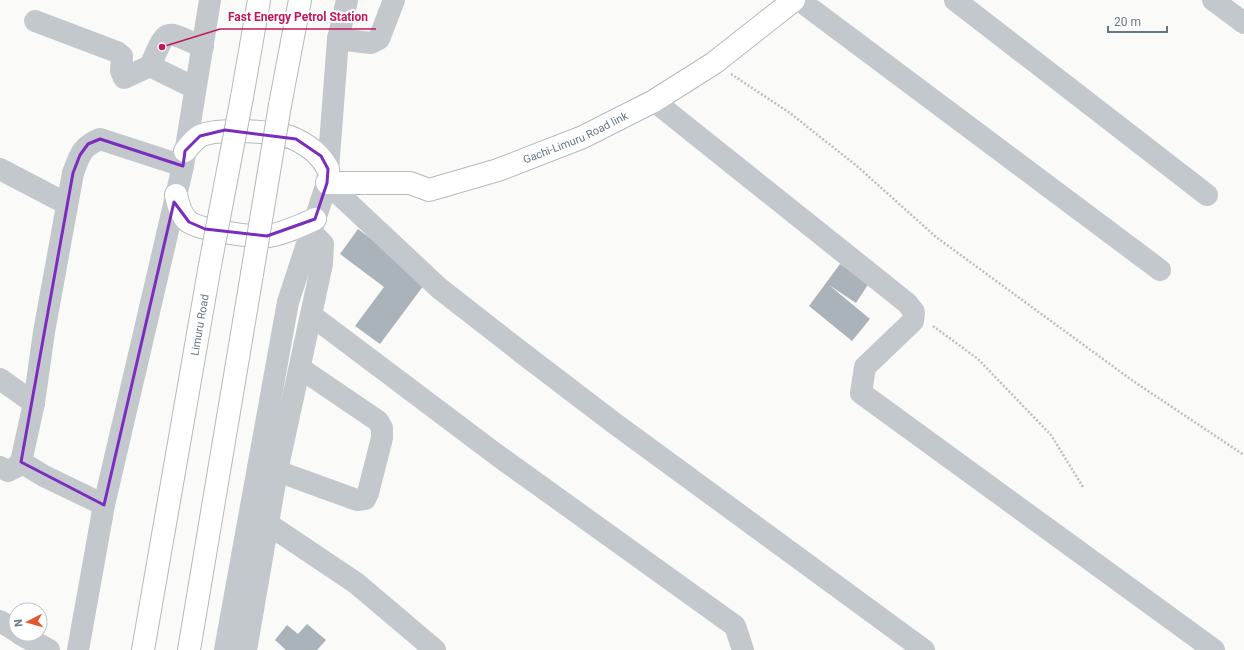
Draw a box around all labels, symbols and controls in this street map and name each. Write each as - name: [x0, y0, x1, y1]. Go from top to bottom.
- callout: Fast Energy Petrol Station: [220, 5, 376, 29]
- scale bar: [1108, 8, 1167, 34]
- text: Fast Energy Petrol Station: [228, 10, 368, 24]
- text: 20 m: [1114, 15, 1141, 29]
- street label: Gachi-Limuru Road link: [521, 109, 630, 167]
- street label: Limuru Road: [188, 293, 212, 357]
- north arrow: [8, 602, 48, 642]
- text: N: [12, 618, 25, 628]

